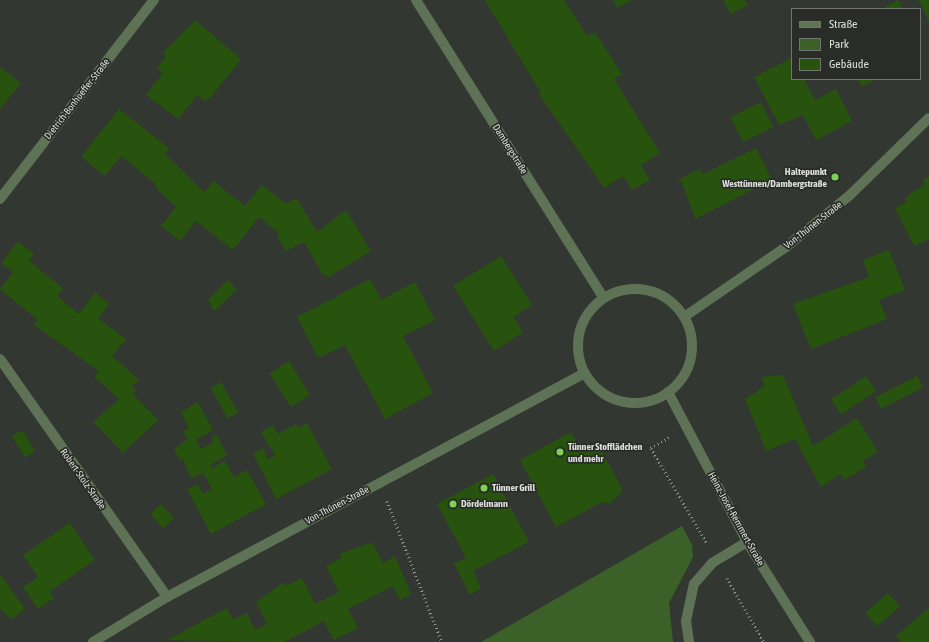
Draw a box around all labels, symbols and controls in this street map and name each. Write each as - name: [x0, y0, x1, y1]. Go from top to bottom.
- legend: [791, 8, 921, 80]
- text: Straße: [829, 17, 857, 31]
- text: Park: [829, 37, 849, 51]
- street label: Dietrich-Bonhoeffer-Straße: [42, 56, 112, 142]
- text: Gebäude: [829, 57, 869, 71]
- street label: Dambergstraße: [490, 122, 530, 176]
- place label: Haltepunkt Westtünnen/Dambergstraße: [722, 165, 827, 188]
- marker: Haltepunkt Westtünnen/Dambergstraße: [830, 172, 840, 182]
- street label: Von-Thünen-Straße: [782, 199, 844, 251]
- place label: Tünner Stofflädchen und mehr: [568, 440, 642, 464]
- street label: Robert-Stolz-Straße: [58, 446, 108, 512]
- marker: Tünner Stofflädchen und mehr: [555, 447, 565, 457]
- street label: Heinz-Josef-Remmert-Straße: [705, 470, 767, 568]
- place label: Tünner Grill: [492, 482, 535, 494]
- street label: Von-Thünen-Straße: [303, 483, 371, 527]
- marker: Tünner Grill: [479, 483, 489, 493]
- place label: Dördelmann: [461, 498, 508, 510]
- marker: Dördelmann: [448, 499, 458, 509]

